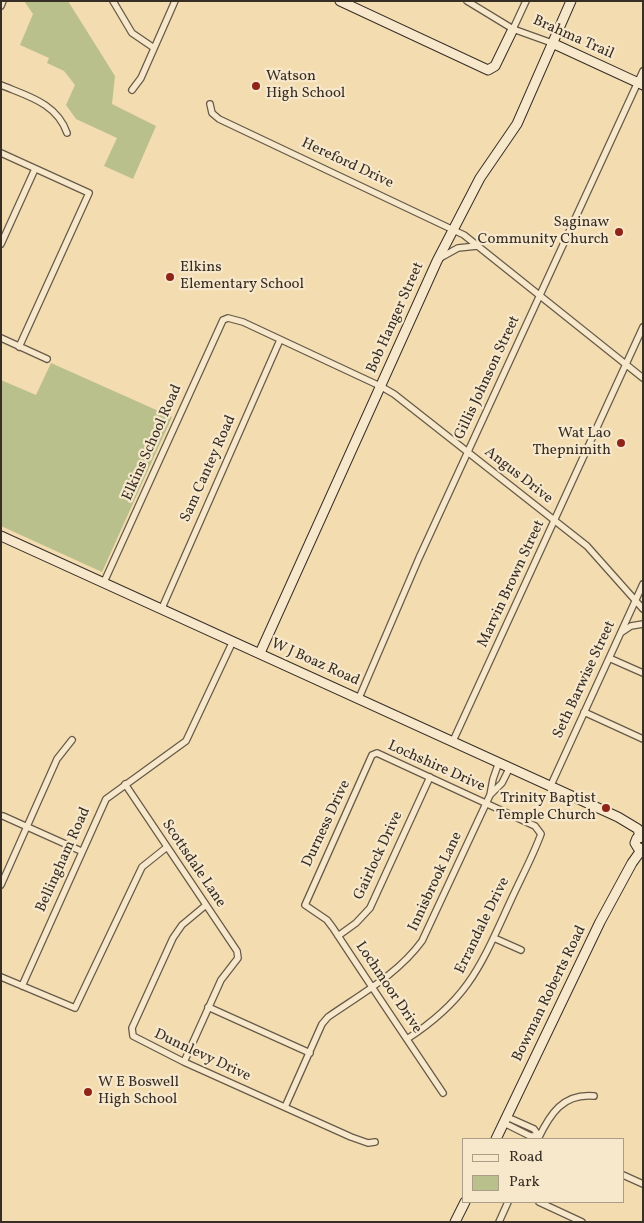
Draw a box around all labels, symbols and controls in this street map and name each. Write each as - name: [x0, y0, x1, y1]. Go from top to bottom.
- street label: Brahma Trail: [530, 12, 616, 64]
- place label: Watson High School: [266, 68, 345, 103]
- marker: Watson High School: [250, 80, 262, 92]
- street label: Hereford Drive: [298, 135, 396, 193]
- place label: Saginaw Community Church: [478, 214, 609, 249]
- marker: Saginaw Community Church: [613, 226, 625, 238]
- place label: Elkins Elementary School: [180, 259, 304, 294]
- street label: Bob Hanger Street: [363, 260, 429, 376]
- marker: Elkins Elementary School: [164, 271, 176, 283]
- street label: Gillis Johnson Street: [451, 313, 525, 443]
- street label: Elkins School Road: [119, 382, 187, 504]
- street label: Sam Cantey Road: [177, 413, 241, 525]
- place label: Wat Lao Thepnimith: [532, 425, 611, 460]
- marker: Wat Lao Thepnimith: [615, 437, 627, 449]
- street label: Angus Drive: [480, 444, 556, 508]
- street label: Marvin Brown Street: [475, 517, 549, 651]
- street label: Seth Barwise Street: [550, 618, 620, 742]
- street label: W J Boaz Road: [268, 635, 362, 691]
- street label: Lochshire Drive: [385, 738, 487, 796]
- street label: Durness Drive: [299, 777, 355, 871]
- place label: Trinity Baptist Temple Church: [496, 790, 596, 825]
- marker: Trinity Baptist Temple Church: [600, 802, 612, 814]
- street label: Bellingham Road: [33, 805, 95, 915]
- street label: Gairlock Drive: [351, 809, 407, 903]
- street label: Scottsdale Lane: [157, 817, 229, 911]
- street label: Innisbrook Lane: [405, 829, 467, 935]
- street label: Errandale Drive: [452, 875, 514, 977]
- street label: Bowman Roberts Road: [509, 923, 591, 1065]
- street label: Lochmoor Drive: [351, 939, 425, 1037]
- street label: Dunnlevy Drive: [151, 1026, 253, 1086]
- place label: W E Boswell High School: [98, 1074, 179, 1109]
- marker: W E Boswell High School: [82, 1086, 94, 1098]
- legend: [462, 1138, 624, 1203]
- text: Road: [509, 1147, 543, 1168]
- text: Park: [509, 1172, 540, 1193]

